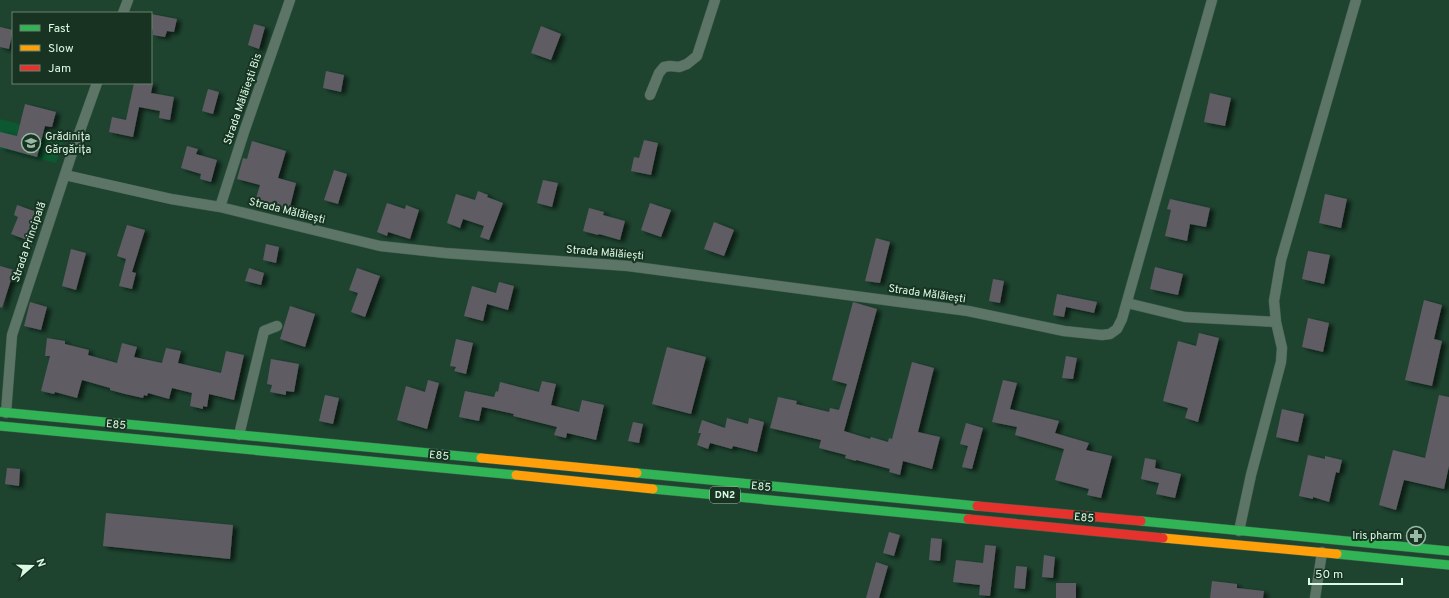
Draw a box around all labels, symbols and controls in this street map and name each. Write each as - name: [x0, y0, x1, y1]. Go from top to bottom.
- legend: [12, 12, 152, 84]
- text: Fast: [48, 21, 70, 37]
- text: Slow: [48, 41, 74, 57]
- street label: Strada Mălăiești Bis: [221, 51, 265, 147]
- text: Jam: [48, 61, 71, 77]
- place label: Grădinița Gărgărița: [45, 130, 91, 157]
- school or university icon: Grădinița Gărgărița: [20, 132, 42, 154]
- street label: Strada Mălăiești: [247, 195, 327, 227]
- street label: Strada Principală: [9, 200, 49, 284]
- street label: Strada Mălăiești: [565, 243, 645, 263]
- street label: Strada Mălăiești: [887, 282, 967, 306]
- street label: E85: [105, 417, 127, 433]
- street label: E85: [428, 448, 450, 464]
- street label: E85: [750, 479, 772, 495]
- road number: DN2: [710, 487, 740, 503]
- street label: E85: [1073, 510, 1095, 526]
- pharmacy icon: Iris pharm: [1405, 525, 1427, 547]
- place label: Iris pharm: [1352, 529, 1402, 543]
- north arrow: [12, 546, 52, 586]
- text: N: [33, 557, 48, 569]
- scale bar: [1309, 560, 1402, 586]
- text: 50 m: [1315, 567, 1343, 583]

